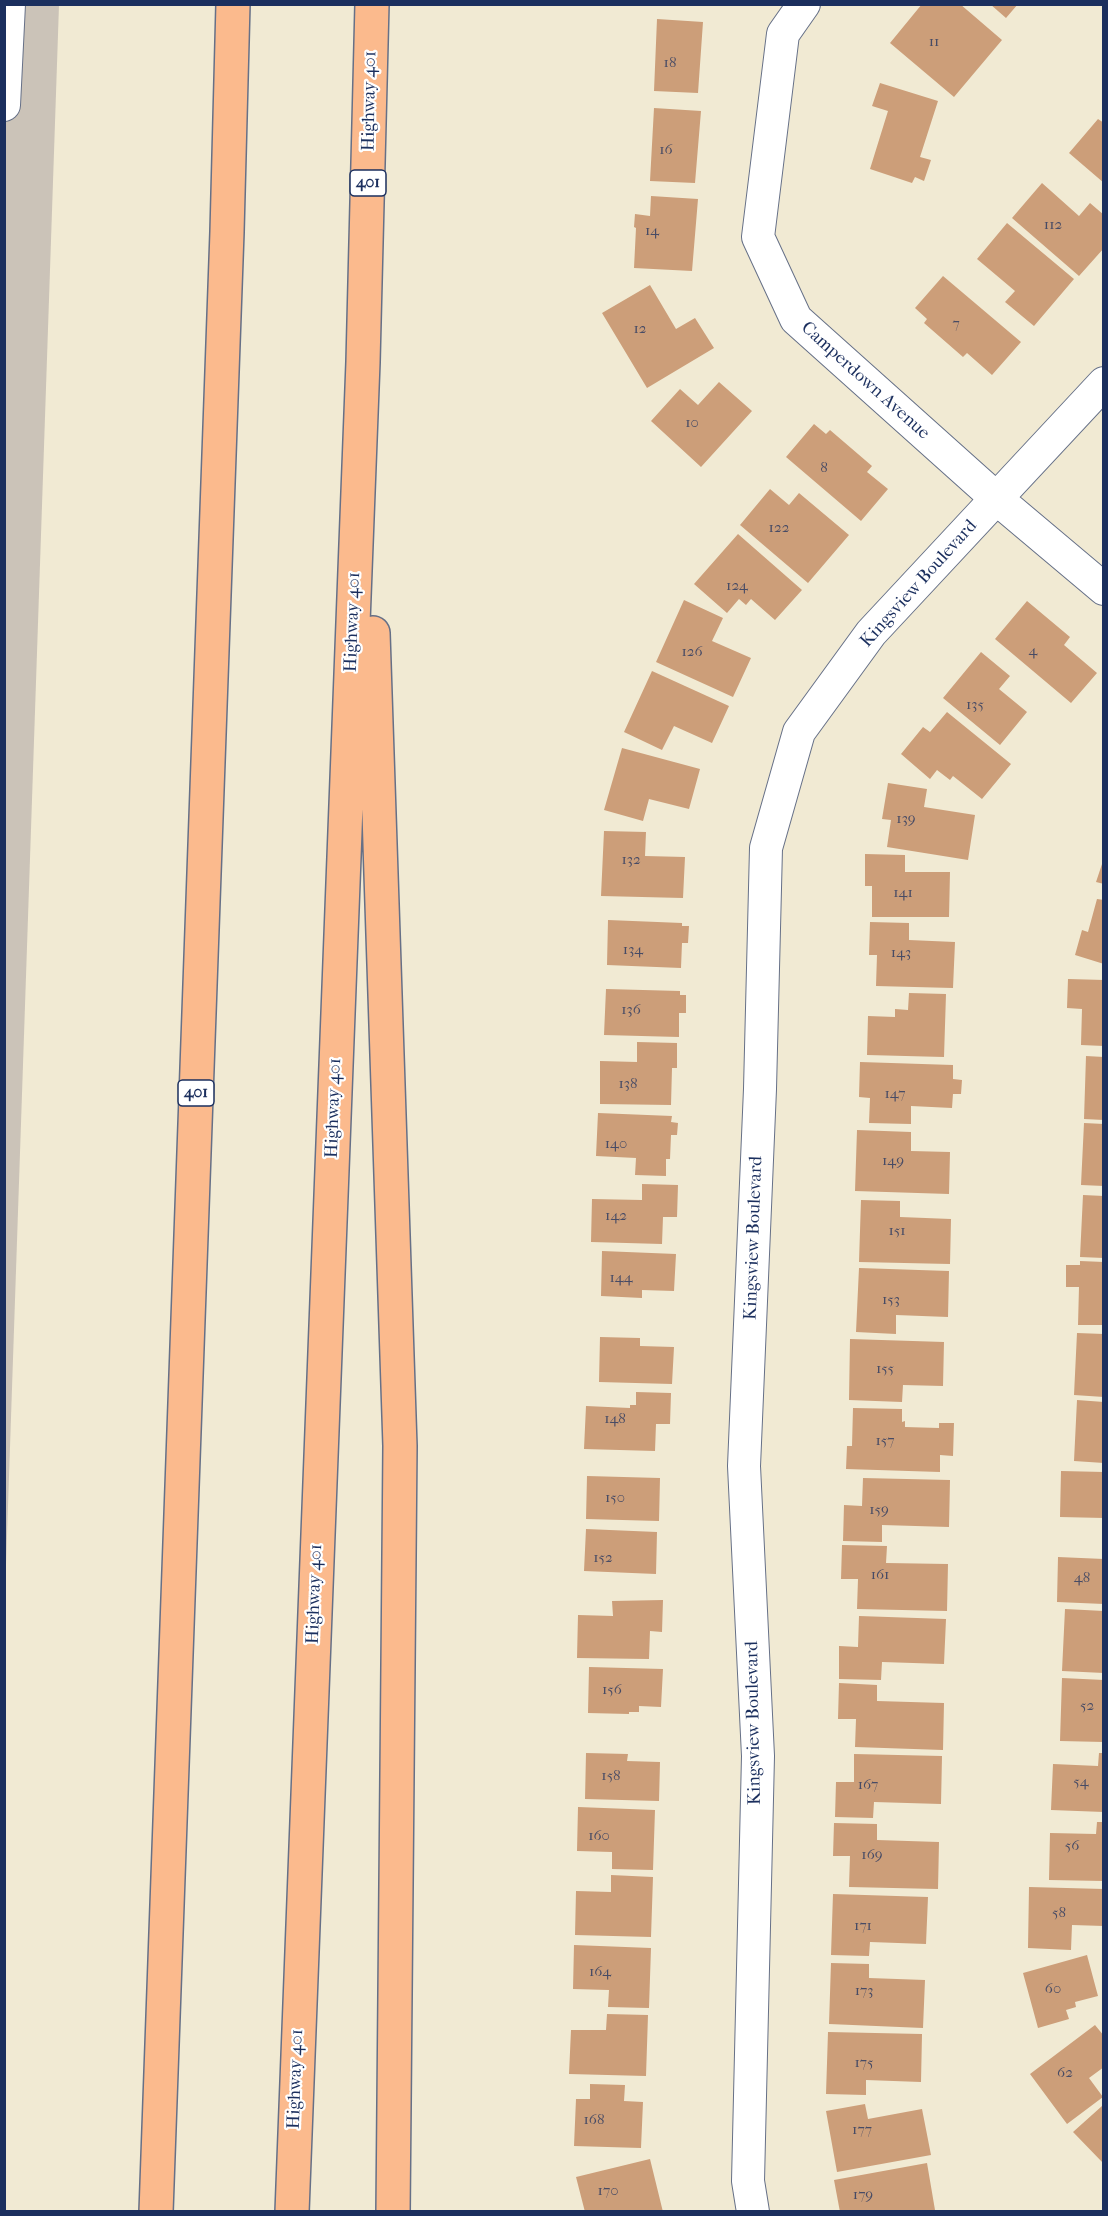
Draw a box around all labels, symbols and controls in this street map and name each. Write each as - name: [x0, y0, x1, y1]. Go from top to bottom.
- house number: 11: [929, 33, 939, 51]
- street label: Highway 401: [358, 51, 382, 151]
- house number: 18: [664, 54, 676, 72]
- house number: 16: [659, 141, 673, 159]
- road number: 401: [350, 170, 386, 196]
- house number: 112: [1044, 216, 1062, 234]
- house number: 14: [645, 222, 659, 240]
- house number: 7: [952, 315, 960, 333]
- street label: Camperdown Avenue: [796, 317, 934, 445]
- house number: 12: [633, 320, 647, 338]
- house number: 10: [685, 414, 699, 432]
- house number: 8: [820, 459, 828, 477]
- street label: Kingsview Boulevard: [856, 516, 982, 652]
- house number: 122: [769, 519, 789, 537]
- street label: Highway 401: [340, 571, 366, 673]
- house number: 124: [726, 577, 748, 595]
- house number: 4: [1029, 642, 1037, 660]
- house number: 126: [681, 643, 703, 661]
- house number: 135: [966, 696, 984, 714]
- house number: 139: [896, 810, 916, 828]
- house number: 132: [621, 851, 641, 869]
- house number: 141: [893, 884, 913, 902]
- house number: 134: [623, 941, 643, 959]
- house number: 143: [891, 944, 911, 962]
- house number: 136: [621, 1001, 641, 1019]
- street label: Highway 401: [321, 1057, 347, 1159]
- house number: 138: [618, 1075, 638, 1093]
- road number: 401: [178, 1080, 214, 1106]
- house number: 147: [884, 1085, 906, 1103]
- house number: 140: [605, 1135, 627, 1153]
- house number: 149: [882, 1152, 904, 1170]
- street label: Kingsview Boulevard: [740, 1156, 768, 1320]
- house number: 142: [605, 1207, 627, 1225]
- house number: 151: [888, 1222, 906, 1240]
- house number: 144: [609, 1269, 633, 1287]
- house number: 153: [882, 1291, 900, 1309]
- house number: 155: [876, 1360, 894, 1378]
- house number: 148: [604, 1410, 626, 1428]
- house number: 157: [875, 1432, 895, 1450]
- house number: 150: [605, 1489, 625, 1507]
- house number: 159: [869, 1501, 889, 1519]
- street label: Highway 401: [302, 1543, 328, 1645]
- house number: 152: [593, 1549, 613, 1567]
- house number: 161: [871, 1566, 889, 1584]
- house number: 48: [1074, 1569, 1090, 1587]
- street label: Kingsview Boulevard: [742, 1641, 766, 1805]
- house number: 156: [602, 1681, 622, 1699]
- house number: 52: [1080, 1697, 1094, 1715]
- house number: 158: [601, 1767, 621, 1785]
- house number: 54: [1073, 1773, 1089, 1791]
- house number: 167: [858, 1776, 878, 1794]
- house number: 160: [588, 1827, 610, 1845]
- house number: 56: [1065, 1837, 1079, 1855]
- house number: 169: [861, 1846, 883, 1864]
- house number: 58: [1052, 1904, 1066, 1922]
- house number: 171: [854, 1917, 872, 1935]
- house number: 164: [589, 1963, 611, 1981]
- house number: 60: [1045, 1980, 1061, 1998]
- house number: 173: [855, 1982, 873, 2000]
- street label: Highway 401: [283, 2028, 309, 2130]
- house number: 175: [854, 2054, 874, 2072]
- house number: 62: [1057, 2064, 1073, 2082]
- house number: 168: [584, 2111, 604, 2129]
- house number: 177: [852, 2121, 872, 2139]
- house number: 170: [598, 2182, 618, 2200]
- house number: 179: [853, 2186, 873, 2204]

